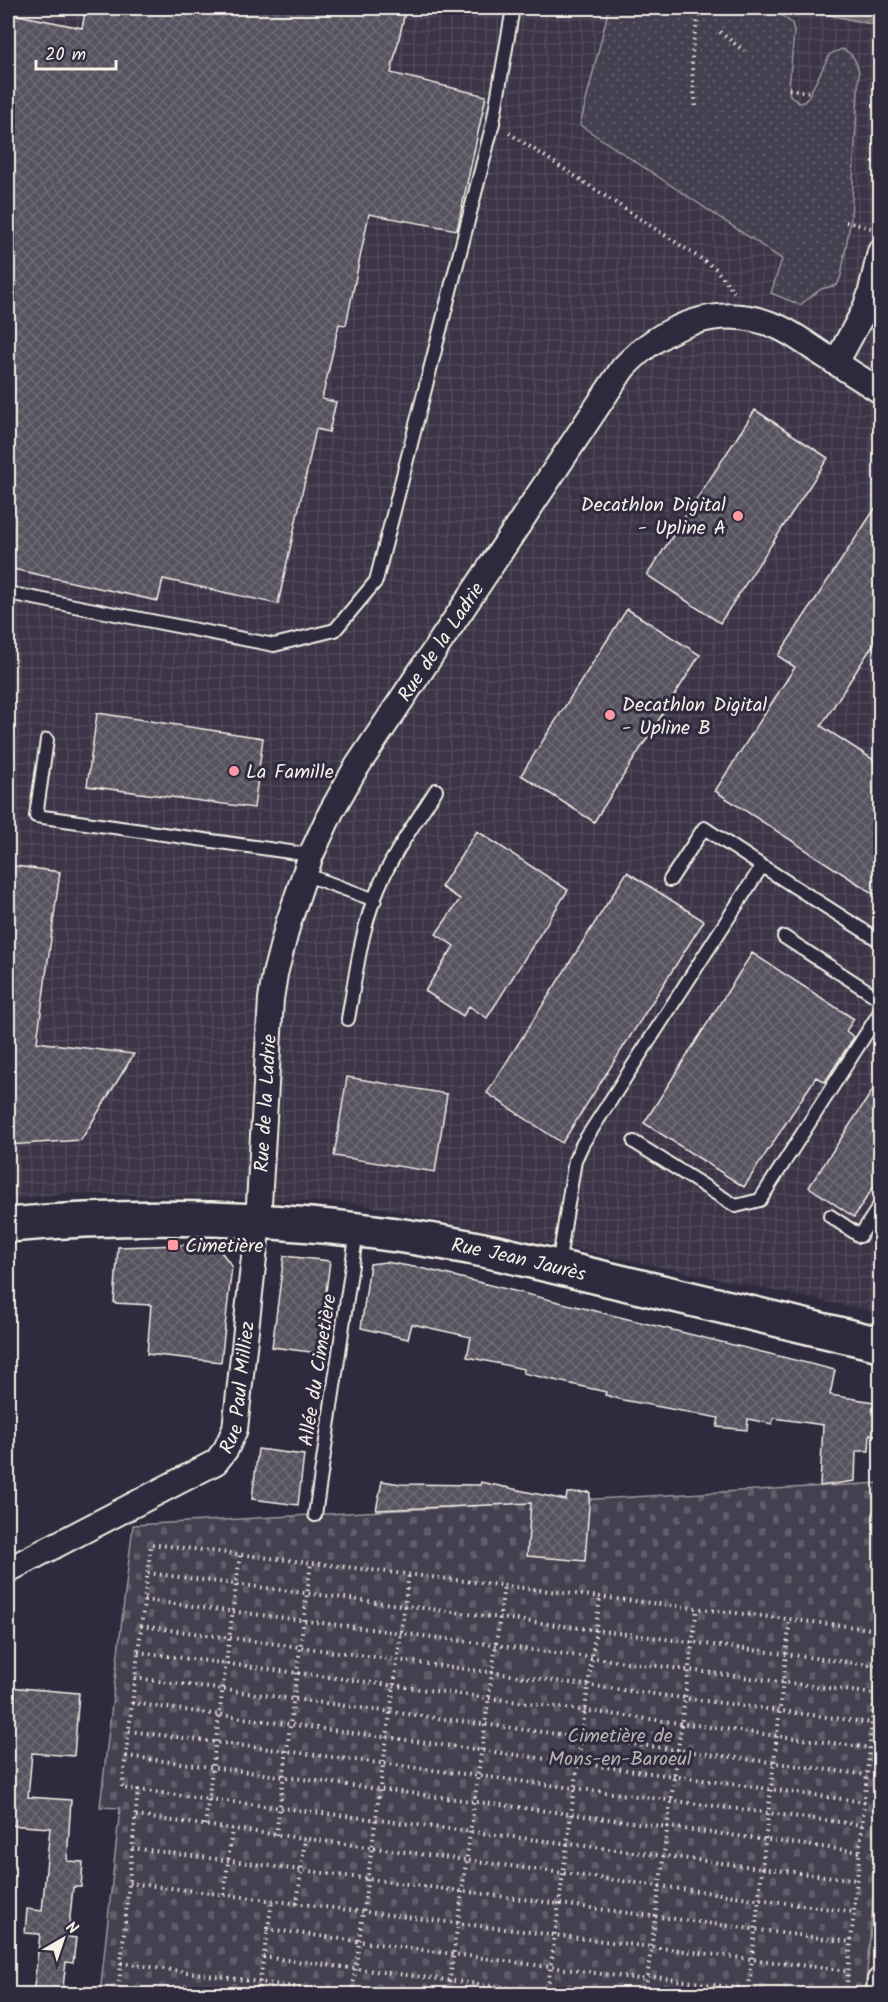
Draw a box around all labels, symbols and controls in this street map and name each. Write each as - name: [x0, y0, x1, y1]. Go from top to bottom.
- scale bar: [36, 33, 116, 71]
- text: 20 m: [45, 41, 86, 70]
- place label: Decathlon Digital - Upline A: [581, 490, 726, 545]
- marker: Decathlon Digital - Upline A: [731, 509, 745, 523]
- street label: Rue de la Ladrie: [390, 576, 494, 709]
- place label: Decathlon Digital - Upline B: [622, 690, 767, 745]
- marker: Decathlon Digital - Upline B: [603, 708, 617, 722]
- place label: La Famille: [246, 757, 334, 789]
- marker: La Famille: [227, 764, 241, 778]
- street label: Rue de la Ladrie: [247, 1033, 287, 1173]
- street label: Rue Jean Jaurès: [449, 1230, 589, 1291]
- place label: Cimetière: [185, 1231, 264, 1263]
- marker: Cimetière: [166, 1238, 180, 1252]
- street label: Allée du Cimetière: [291, 1292, 347, 1449]
- street label: Rue Paul Milliez: [212, 1320, 265, 1460]
- park label: Cimetière de Mons-en-Baroeul: [548, 1721, 692, 1776]
- north arrow: [33, 1909, 93, 1969]
- text: N: [60, 1916, 83, 1941]

